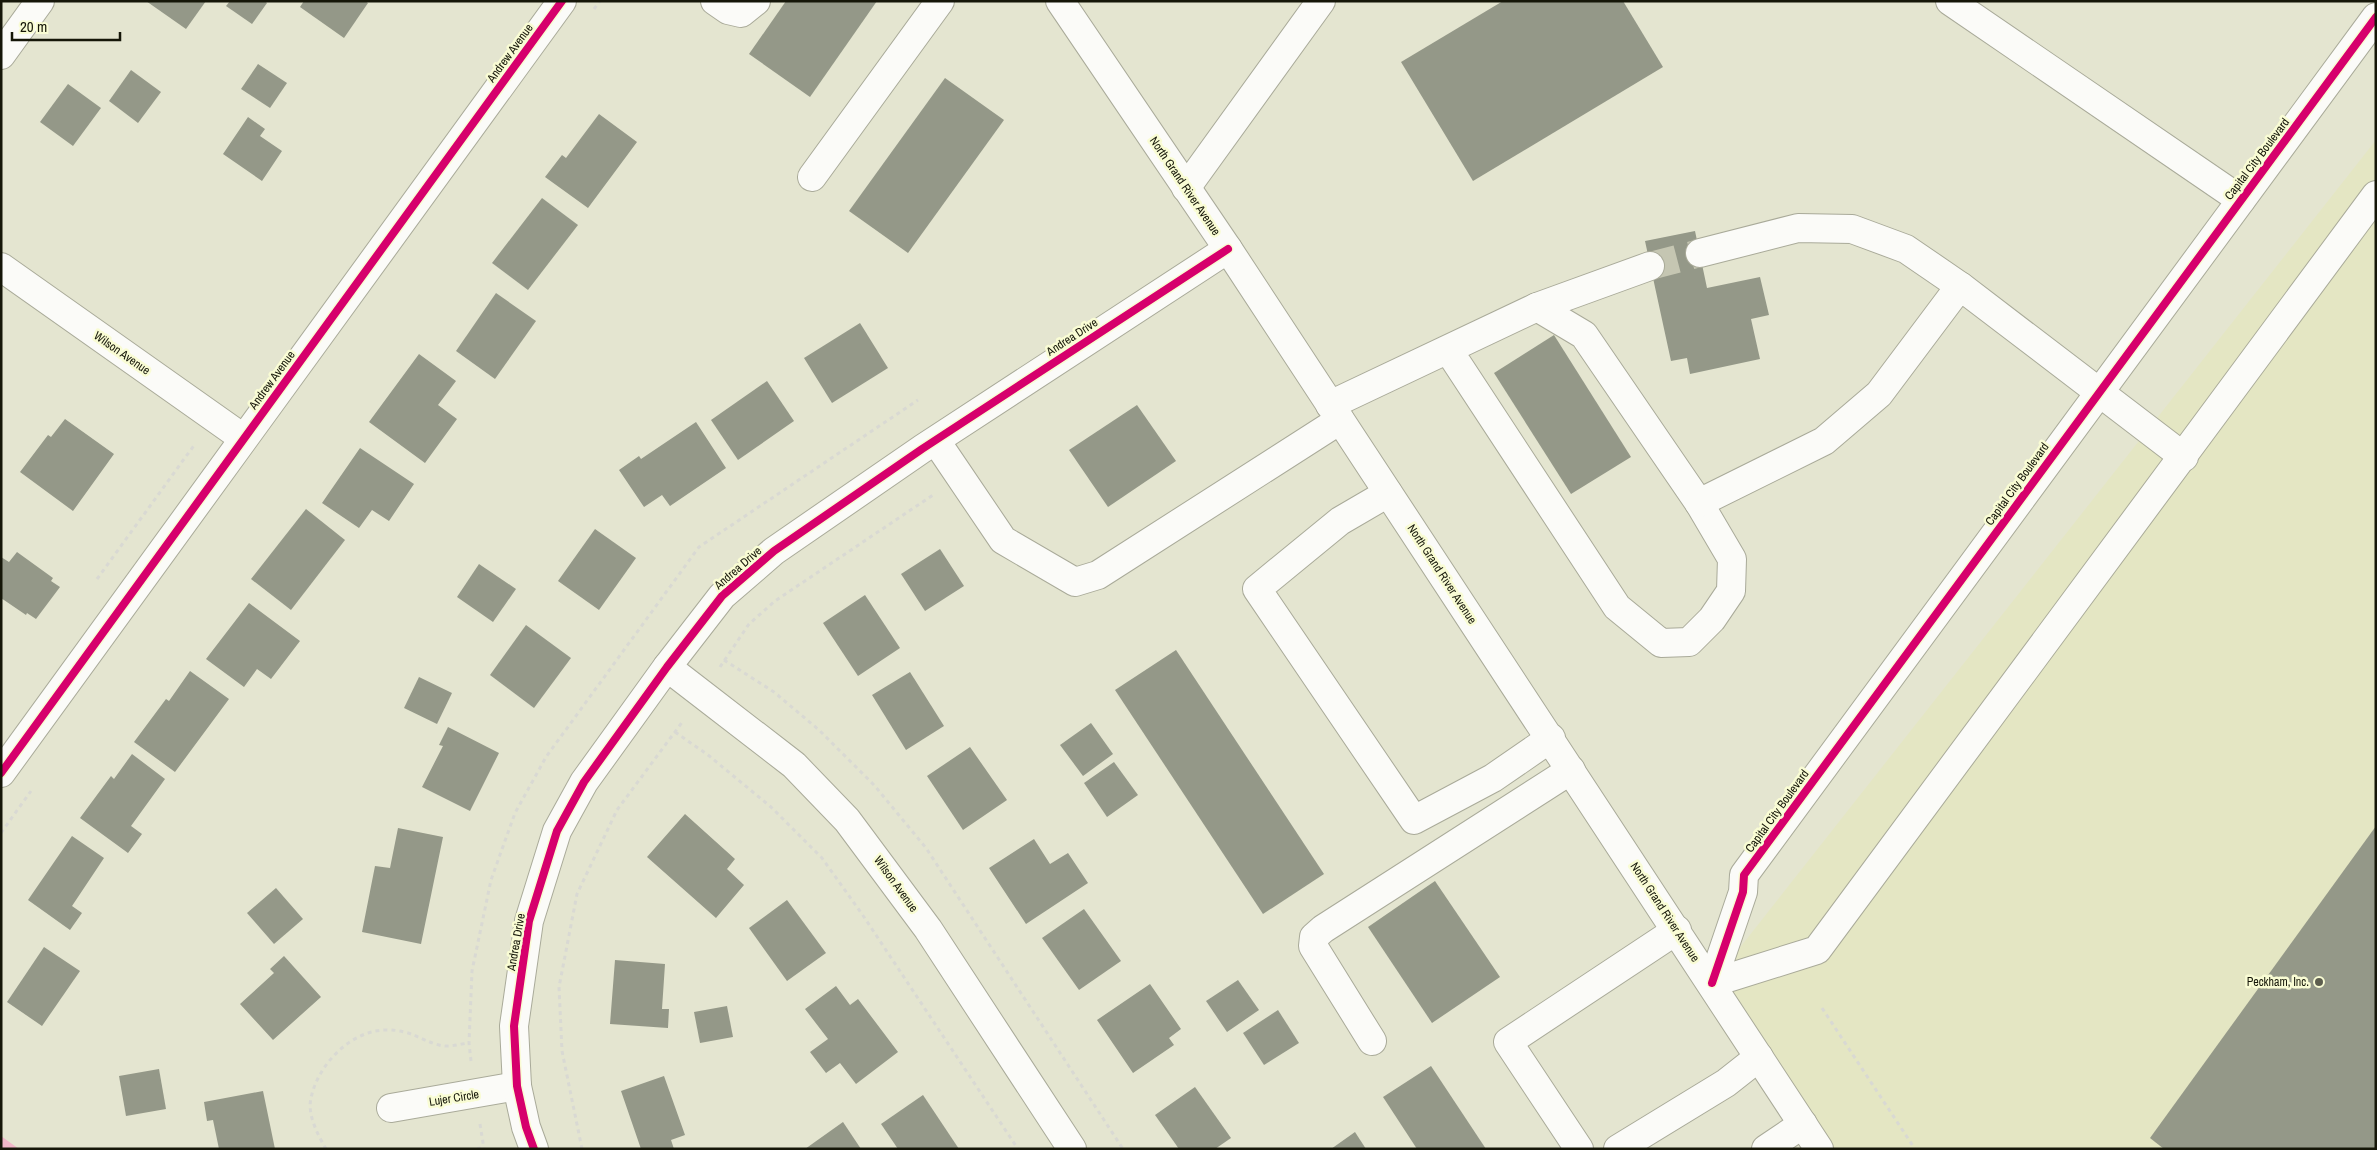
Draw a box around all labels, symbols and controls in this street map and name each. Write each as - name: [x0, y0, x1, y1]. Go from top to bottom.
- scale bar: [12, 10, 120, 42]
- text: 20 m: [20, 16, 47, 37]
- street label: Andrew Avenue: [483, 20, 537, 86]
- street label: Capital City Boulevard: [2221, 115, 2293, 203]
- street label: North Grand River Avenue: [1146, 134, 1224, 238]
- street label: Andrea Drive: [1042, 315, 1101, 360]
- street label: Wilson Avenue: [91, 328, 153, 378]
- street label: Andrew Avenue: [245, 347, 299, 413]
- street label: Capital City Boulevard: [1982, 439, 2052, 529]
- street label: North Grand River Avenue: [1404, 521, 1480, 627]
- street label: Andrea Drive: [710, 543, 765, 594]
- street label: Capital City Boulevard: [1742, 766, 1812, 856]
- street label: Wilson Avenue: [870, 853, 922, 915]
- street label: North Grand River Avenue: [1627, 859, 1703, 965]
- street label: Andrea Drive: [503, 912, 529, 973]
- place label: Peckham, Inc.: [2247, 974, 2309, 990]
- marker: Peckham, Inc.: [2313, 976, 2325, 988]
- street label: Lujer Circle: [428, 1086, 480, 1110]

